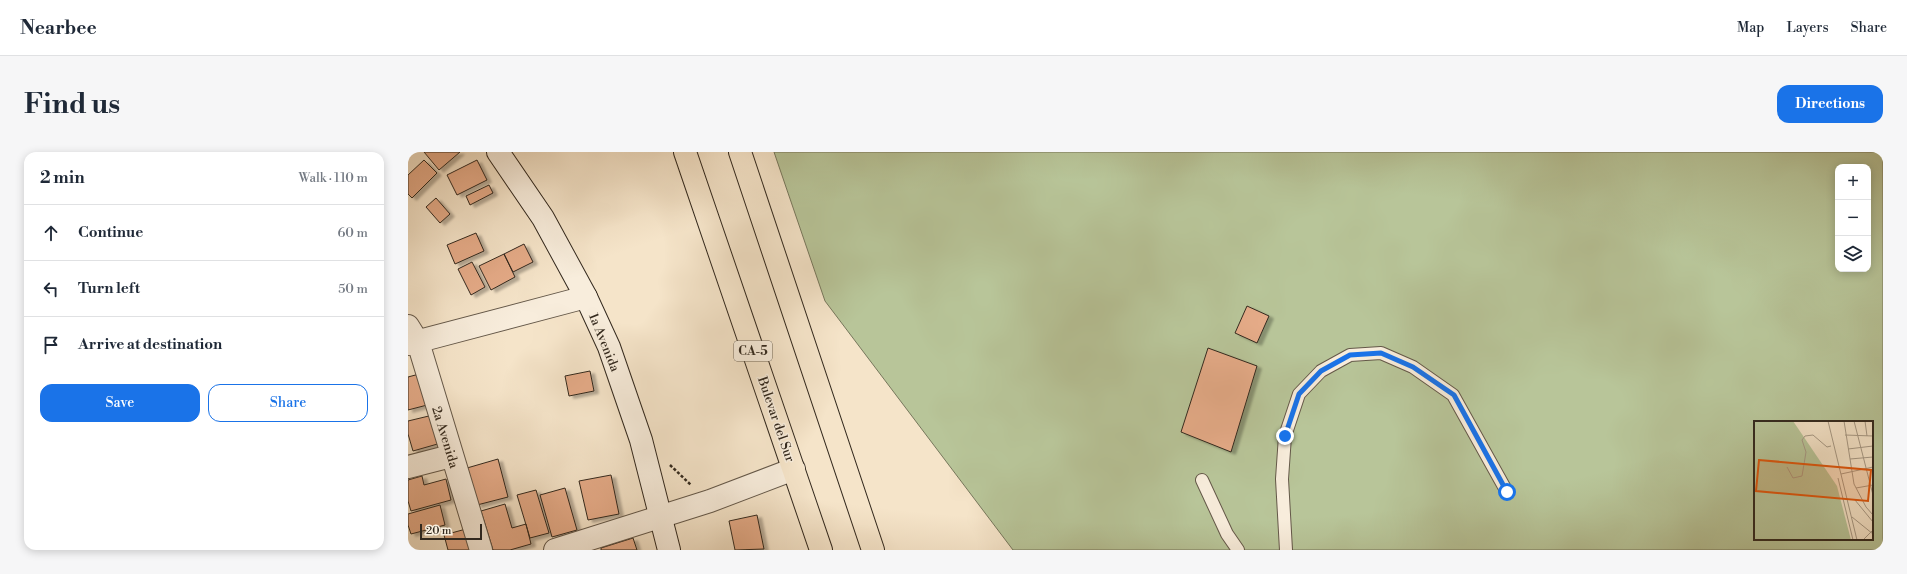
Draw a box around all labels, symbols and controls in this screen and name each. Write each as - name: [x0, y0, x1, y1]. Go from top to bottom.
- text: Nearbee: [20, 16, 97, 40]
- text: Map: [1737, 19, 1764, 37]
- text: Layers: [1786, 19, 1829, 37]
- text: Share: [1851, 19, 1887, 37]
- button: Directions: [1777, 85, 1883, 123]
- text: Find us: [24, 87, 120, 122]
- map controls: [1835, 164, 1871, 272]
- button: +: [1835, 164, 1871, 200]
- text: 2 min: [40, 167, 85, 189]
- text: Walk · 110 m: [298, 170, 368, 186]
- button: −: [1835, 200, 1871, 236]
- icon: ahead: [40, 222, 62, 244]
- text: Continue: [78, 223, 143, 242]
- text: 60 m: [337, 225, 368, 241]
- button: layers: [1835, 236, 1871, 272]
- icon: left: [40, 278, 62, 300]
- text: Turn left: [78, 279, 140, 298]
- text: 50 m: [338, 281, 368, 297]
- street label: 1a Avenida: [585, 311, 623, 374]
- icon: arrive: [40, 334, 62, 356]
- text: Arrive at destination: [78, 335, 222, 354]
- road number: CA-5: [734, 341, 772, 361]
- street label: Bulevar del Sur: [754, 374, 798, 464]
- button: Save: [40, 384, 200, 422]
- button: Share: [208, 384, 368, 422]
- street label: 2a Avenida: [428, 404, 462, 471]
- inset map: [1754, 421, 1873, 540]
- route end: [1276, 427, 1294, 445]
- route start: [1498, 483, 1516, 501]
- scale bar: [420, 522, 482, 541]
- text: 20 m: [426, 524, 451, 538]

